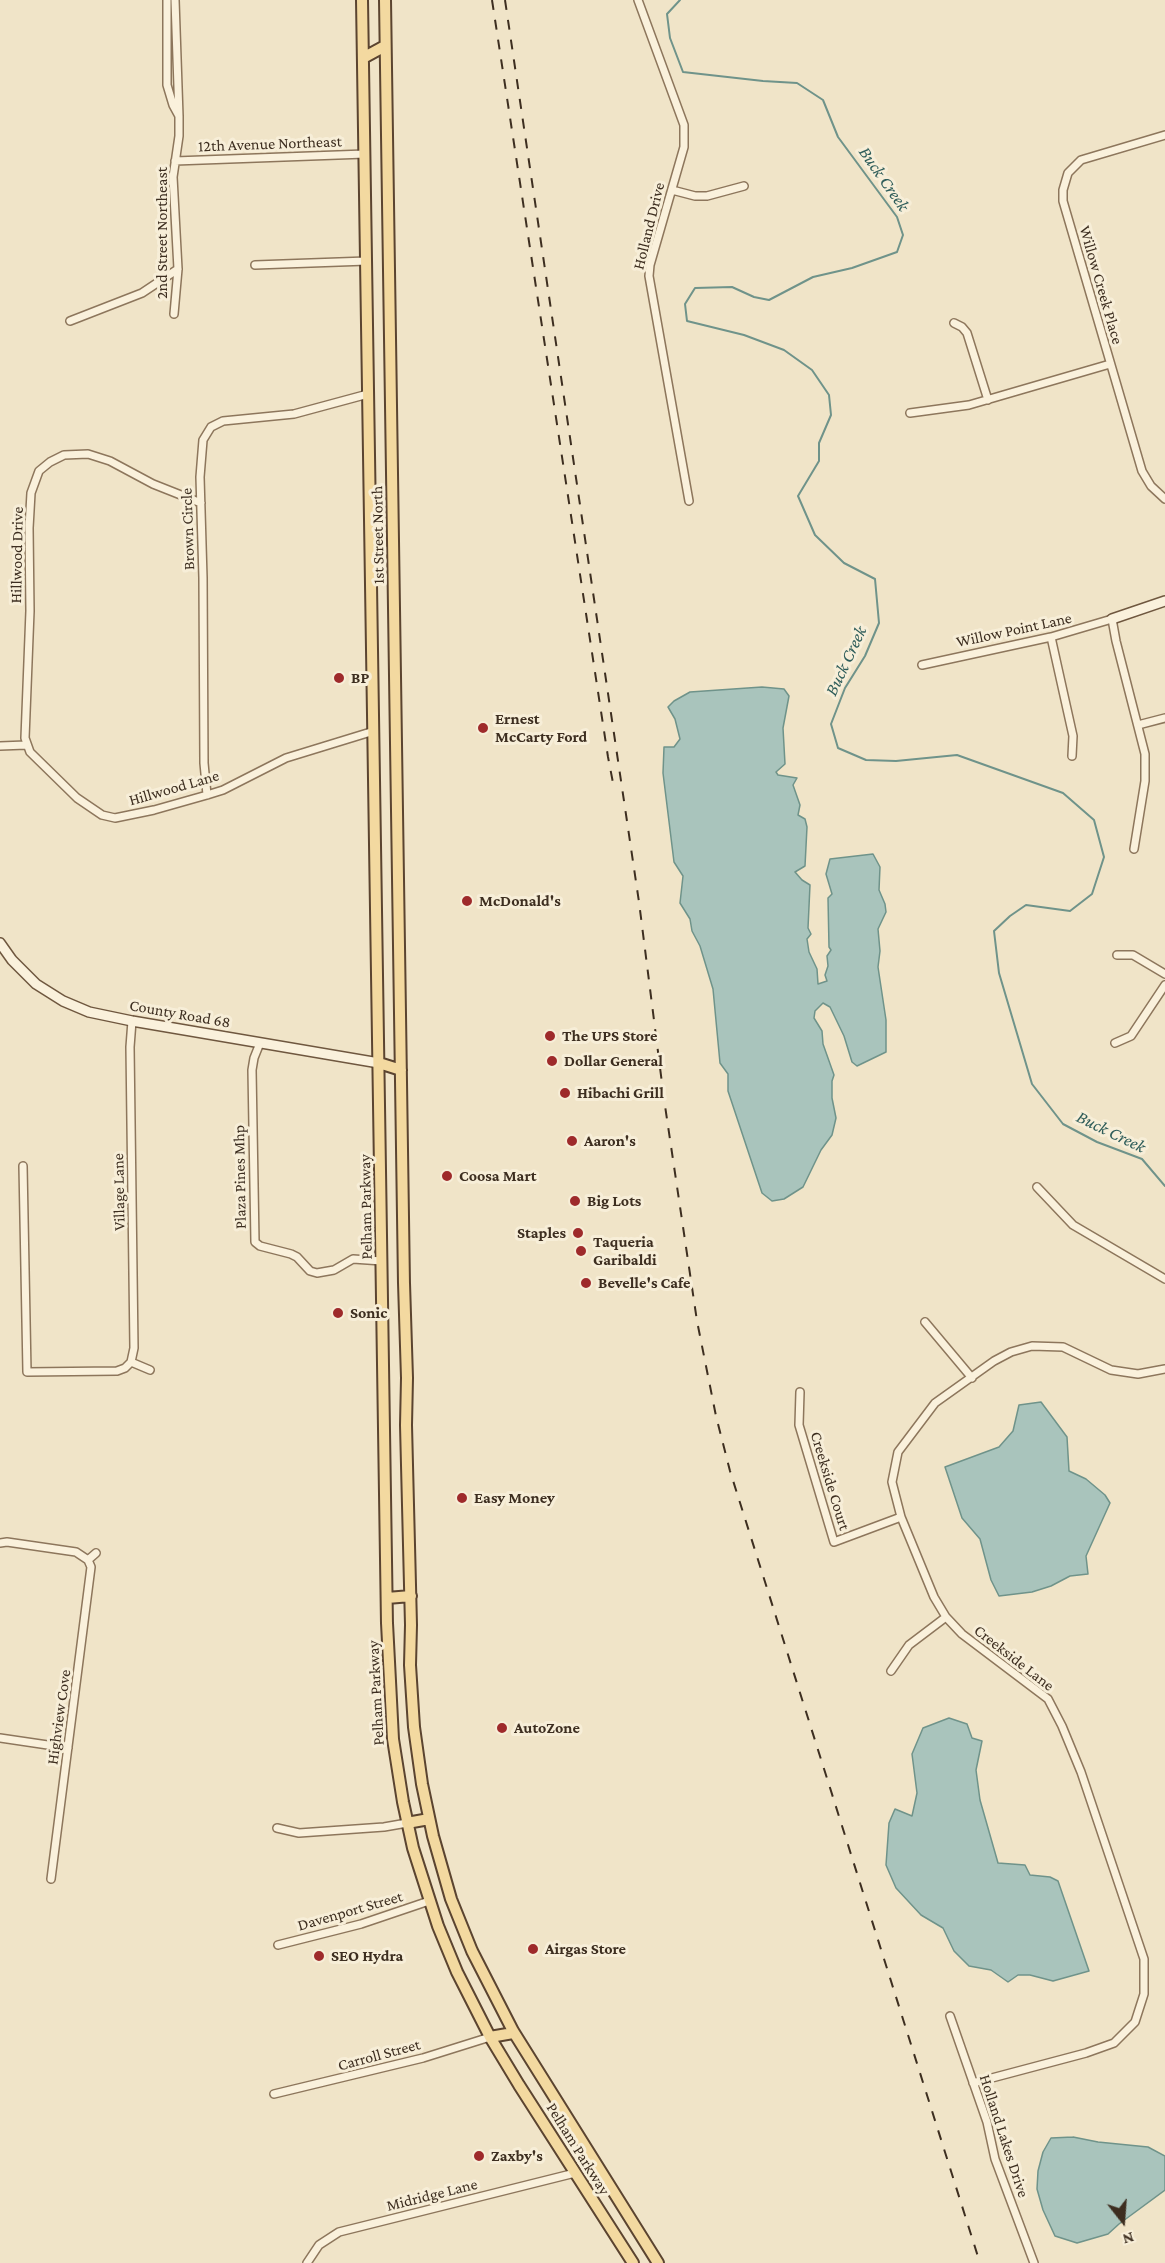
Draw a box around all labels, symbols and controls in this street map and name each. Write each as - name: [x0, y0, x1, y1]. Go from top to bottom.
- street label: 12th Avenue Northeast: [198, 132, 342, 156]
- water label: Buck Creek: [854, 142, 914, 216]
- street label: 2nd Street Northeast: [152, 167, 172, 299]
- street label: Holland Drive: [629, 180, 669, 272]
- street label: Willow Creek Place: [1075, 224, 1127, 346]
- street label: 1st Street North: [368, 486, 388, 584]
- street label: Brown Circle: [177, 488, 199, 570]
- street label: Hillwood Drive: [7, 506, 27, 604]
- street label: Willow Point Lane: [955, 608, 1073, 652]
- water label: Buck Creek: [820, 623, 872, 699]
- place label: BP: [351, 668, 369, 688]
- marker: BP: [332, 671, 346, 685]
- place label: Ernest McCarty Ford: [495, 709, 587, 747]
- marker: Ernest McCarty Ford: [476, 721, 490, 735]
- street label: Hillwood Lane: [127, 766, 221, 810]
- place label: McDonald's: [479, 891, 561, 911]
- marker: McDonald's: [460, 894, 474, 908]
- street label: County Road 68: [128, 996, 232, 1032]
- place label: The UPS Store: [562, 1026, 658, 1046]
- marker: The UPS Store: [543, 1029, 557, 1043]
- place label: Dollar General: [564, 1051, 663, 1071]
- marker: Dollar General: [545, 1054, 559, 1068]
- place label: Hibachi Grill: [577, 1083, 664, 1103]
- marker: Hibachi Grill: [558, 1086, 572, 1100]
- water label: Buck Creek: [1073, 1106, 1149, 1158]
- street label: Plaza Pines Mhp: [229, 1125, 251, 1229]
- place label: Aaron's: [584, 1131, 636, 1151]
- marker: Aaron's: [565, 1134, 579, 1148]
- street label: Village Lane: [109, 1153, 129, 1231]
- street label: Pelham Parkway: [355, 1154, 377, 1260]
- place label: Coosa Mart: [459, 1166, 537, 1186]
- marker: Coosa Mart: [440, 1169, 454, 1183]
- place label: Big Lots: [587, 1191, 641, 1211]
- marker: Big Lots: [568, 1194, 582, 1208]
- place label: Staples: [517, 1223, 566, 1243]
- marker: Staples: [571, 1226, 585, 1240]
- place label: Taqueria Garibaldi: [593, 1232, 657, 1270]
- marker: Taqueria Garibaldi: [574, 1244, 588, 1258]
- place label: Bevelle's Cafe: [598, 1273, 690, 1293]
- marker: Bevelle's Cafe: [579, 1276, 593, 1290]
- place label: Sonic: [350, 1303, 387, 1323]
- marker: Sonic: [331, 1306, 345, 1320]
- street label: Creekside Court: [806, 1429, 854, 1533]
- place label: Easy Money: [474, 1488, 555, 1508]
- marker: Easy Money: [455, 1491, 469, 1505]
- street label: Creekside Lane: [970, 1621, 1058, 1695]
- street label: Pelham Parkway: [364, 1640, 388, 1746]
- street label: Highview Cove: [43, 1668, 75, 1766]
- place label: AutoZone: [514, 1718, 580, 1738]
- marker: AutoZone: [495, 1721, 509, 1735]
- street label: Davenport Street: [295, 1887, 405, 1935]
- place label: Airgas Store: [545, 1939, 626, 1959]
- marker: Airgas Store: [526, 1942, 540, 1956]
- place label: SEO Hydra: [331, 1946, 403, 1966]
- marker: SEO Hydra: [312, 1949, 326, 1963]
- street label: Carroll Street: [336, 2035, 422, 2075]
- street label: Holland Lakes Drive: [975, 2072, 1033, 2200]
- street label: Pelham Parkway: [542, 2099, 614, 2199]
- place label: Zaxby's: [491, 2146, 543, 2166]
- marker: Zaxby's: [472, 2149, 486, 2163]
- street label: Midridge Lane: [385, 2174, 479, 2216]
- north arrow: [1093, 2191, 1153, 2251]
- text: N: [1121, 2229, 1136, 2248]

